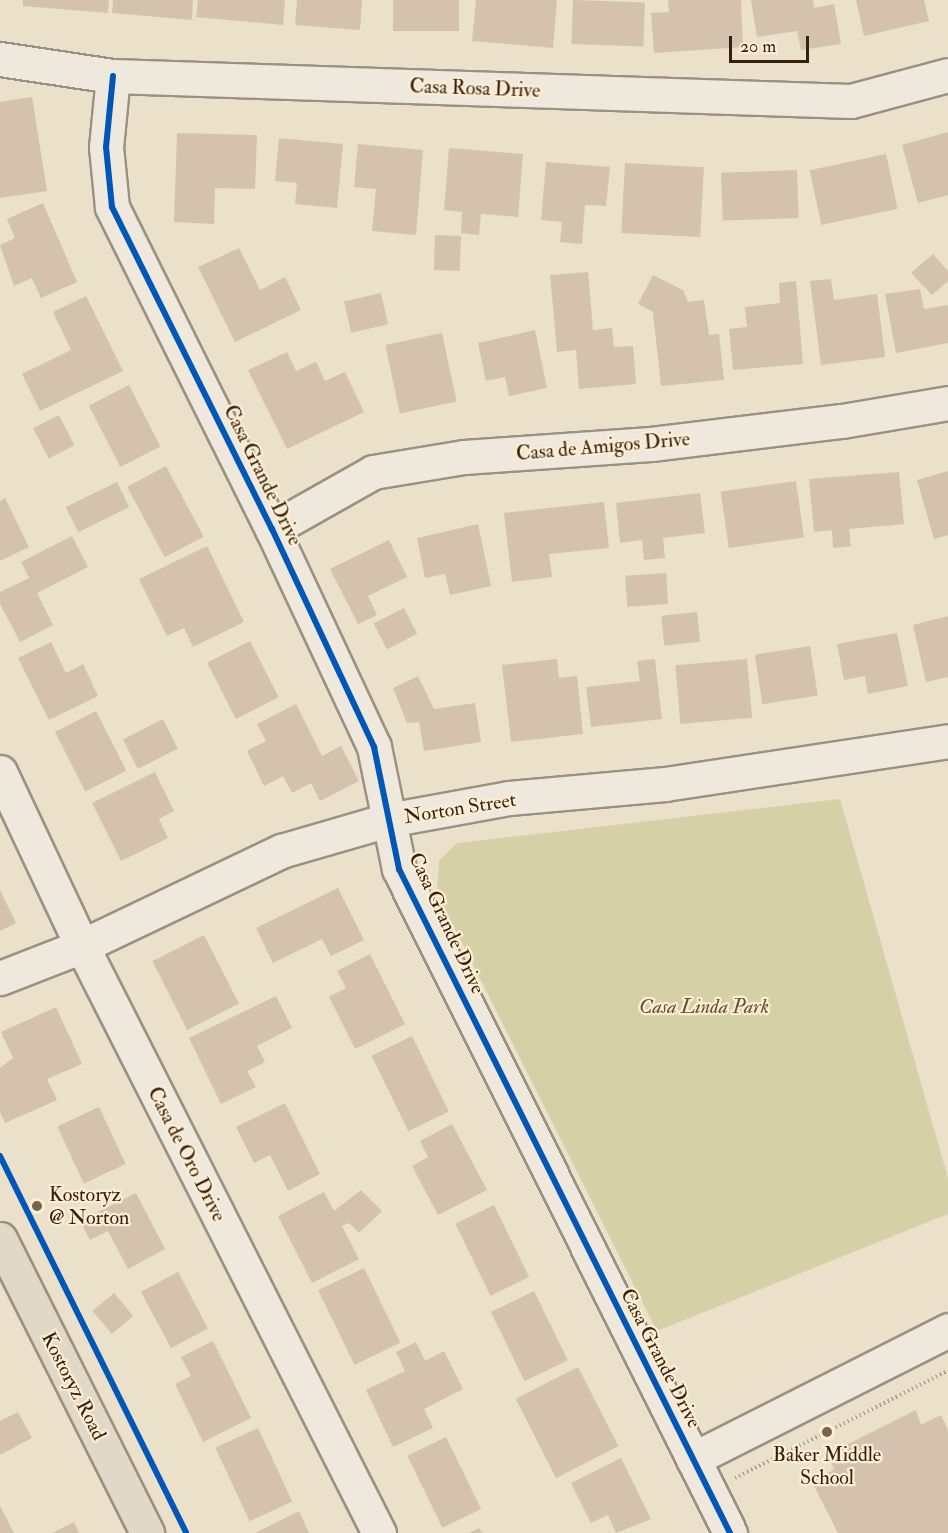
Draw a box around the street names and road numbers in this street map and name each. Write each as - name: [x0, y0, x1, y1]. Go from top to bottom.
- street label: Casa Rosa Drive: [409, 74, 541, 102]
- street label: Casa Grande Drive: [219, 401, 307, 549]
- street label: Casa de Amigos Drive: [515, 426, 691, 466]
- street label: Norton Street: [402, 787, 518, 829]
- street label: Casa Grande Drive: [404, 849, 490, 997]
- street label: Casa de Oro Drive: [143, 1083, 231, 1225]
- street label: Casa Grande Drive: [616, 1284, 706, 1432]
- street label: Kostoryz Road: [36, 1328, 112, 1444]

